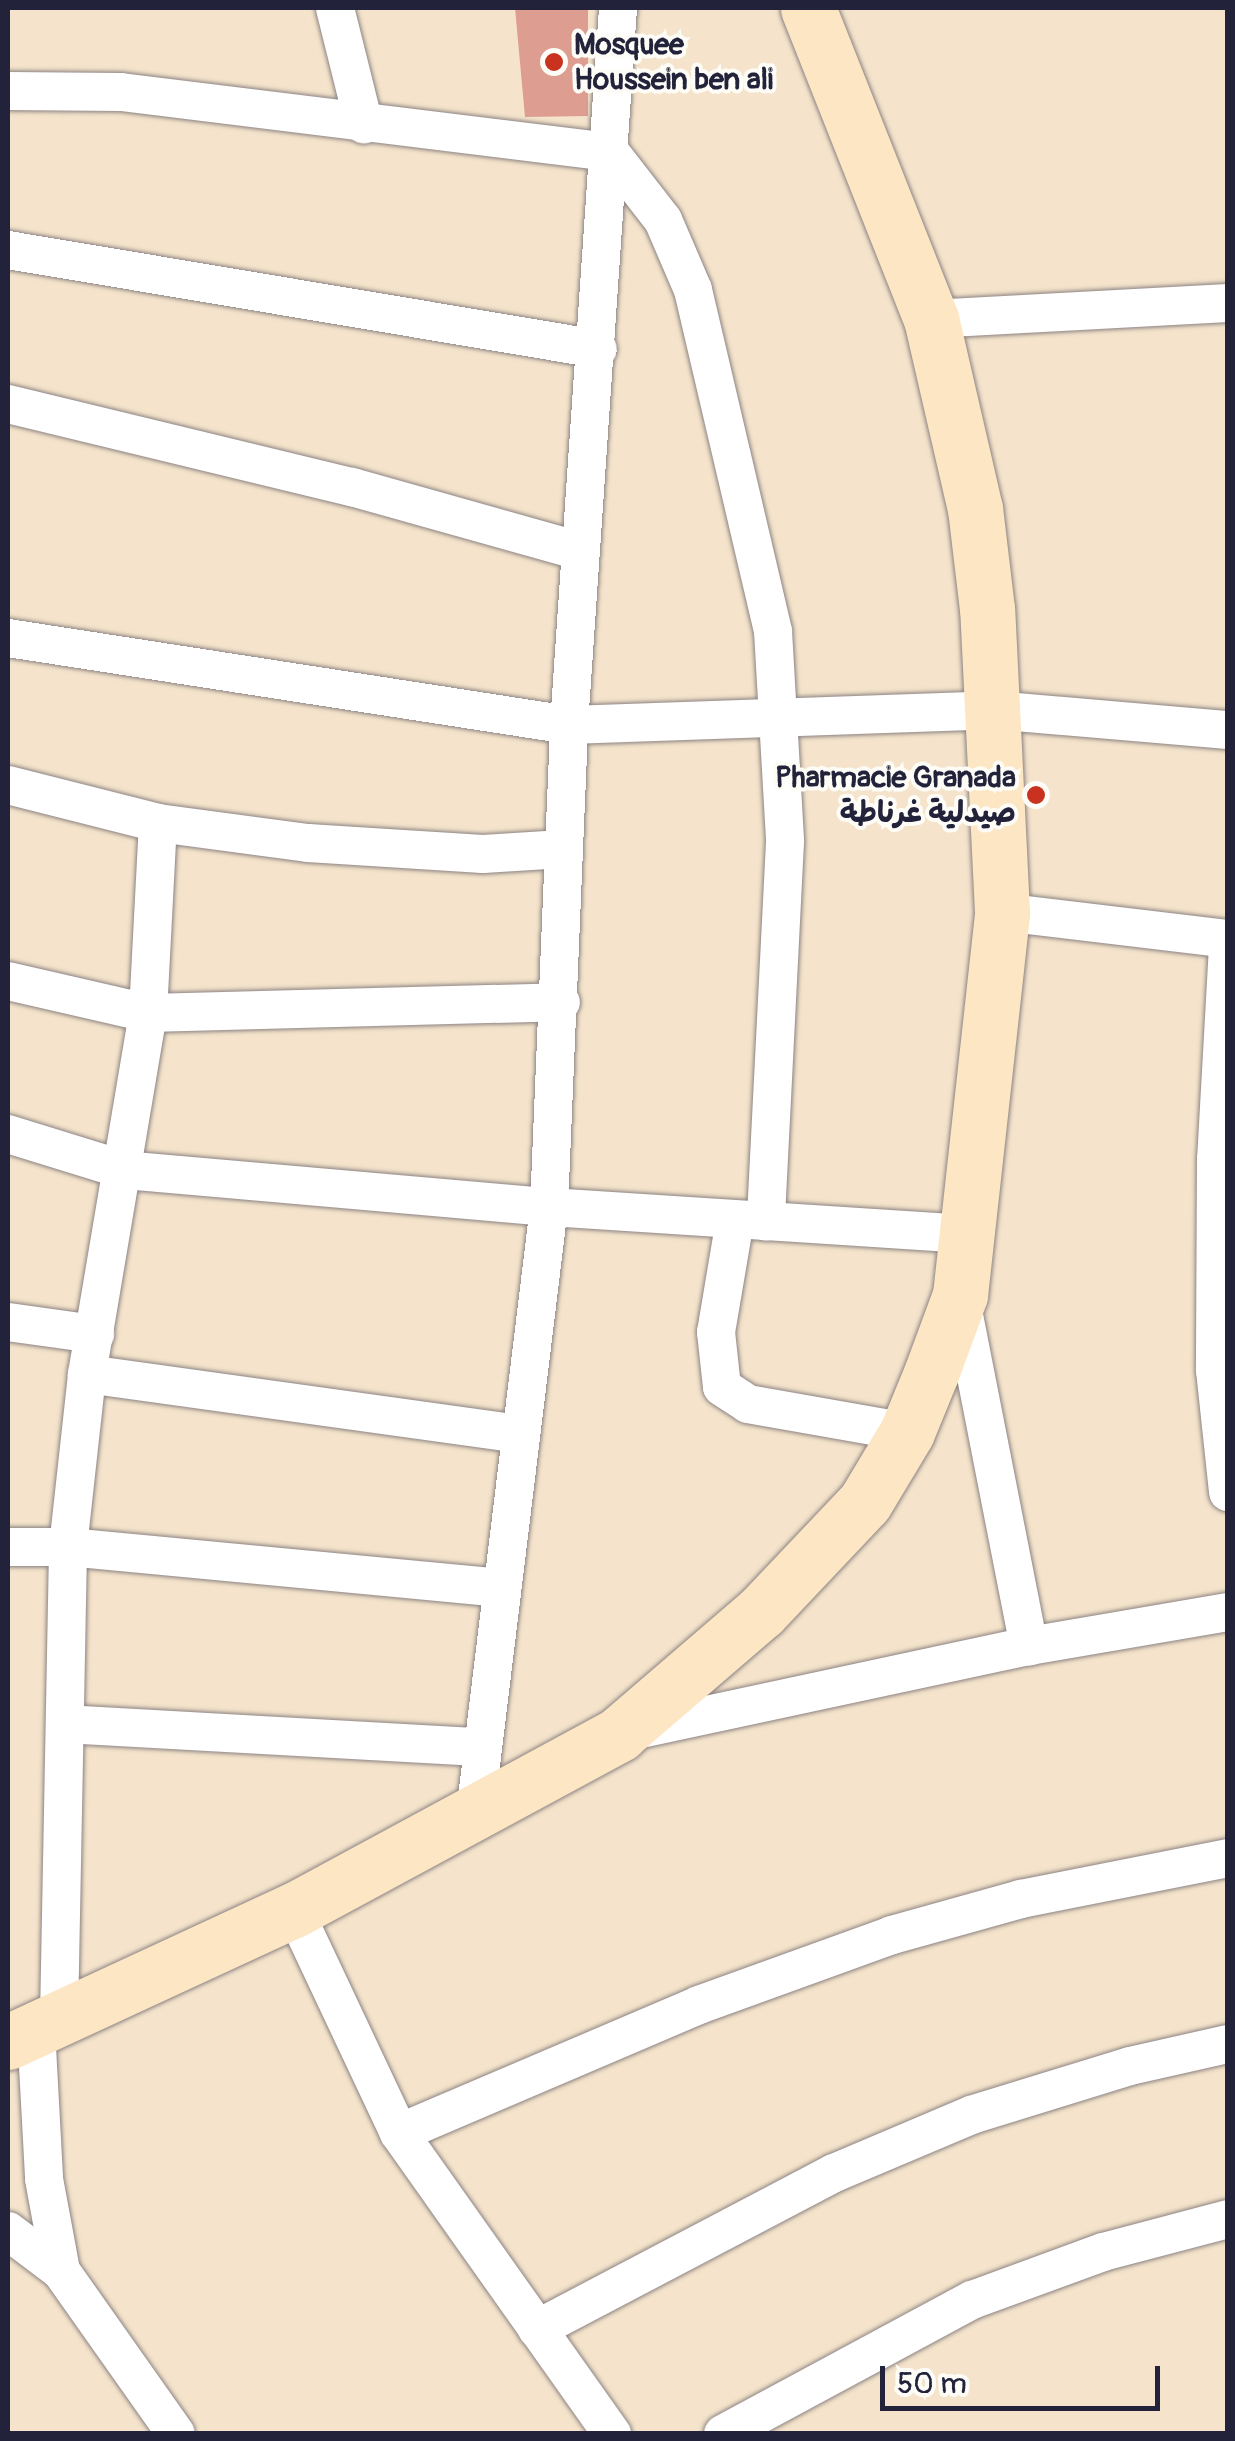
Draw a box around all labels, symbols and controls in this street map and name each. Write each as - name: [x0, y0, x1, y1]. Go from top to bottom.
- place label: Mosquee Houssein ben ali: [574, 27, 773, 98]
- marker: Mosquee Houssein ben ali: [543, 51, 565, 73]
- place label: Pharmacie Granada صيدلية غرناطة: [775, 760, 1016, 830]
- marker: Pharmacie Granada صيدلية غرناطة: [1025, 784, 1047, 806]
- scale bar: [885, 2346, 1165, 2408]
- text: 50 m: [897, 2365, 967, 2402]

